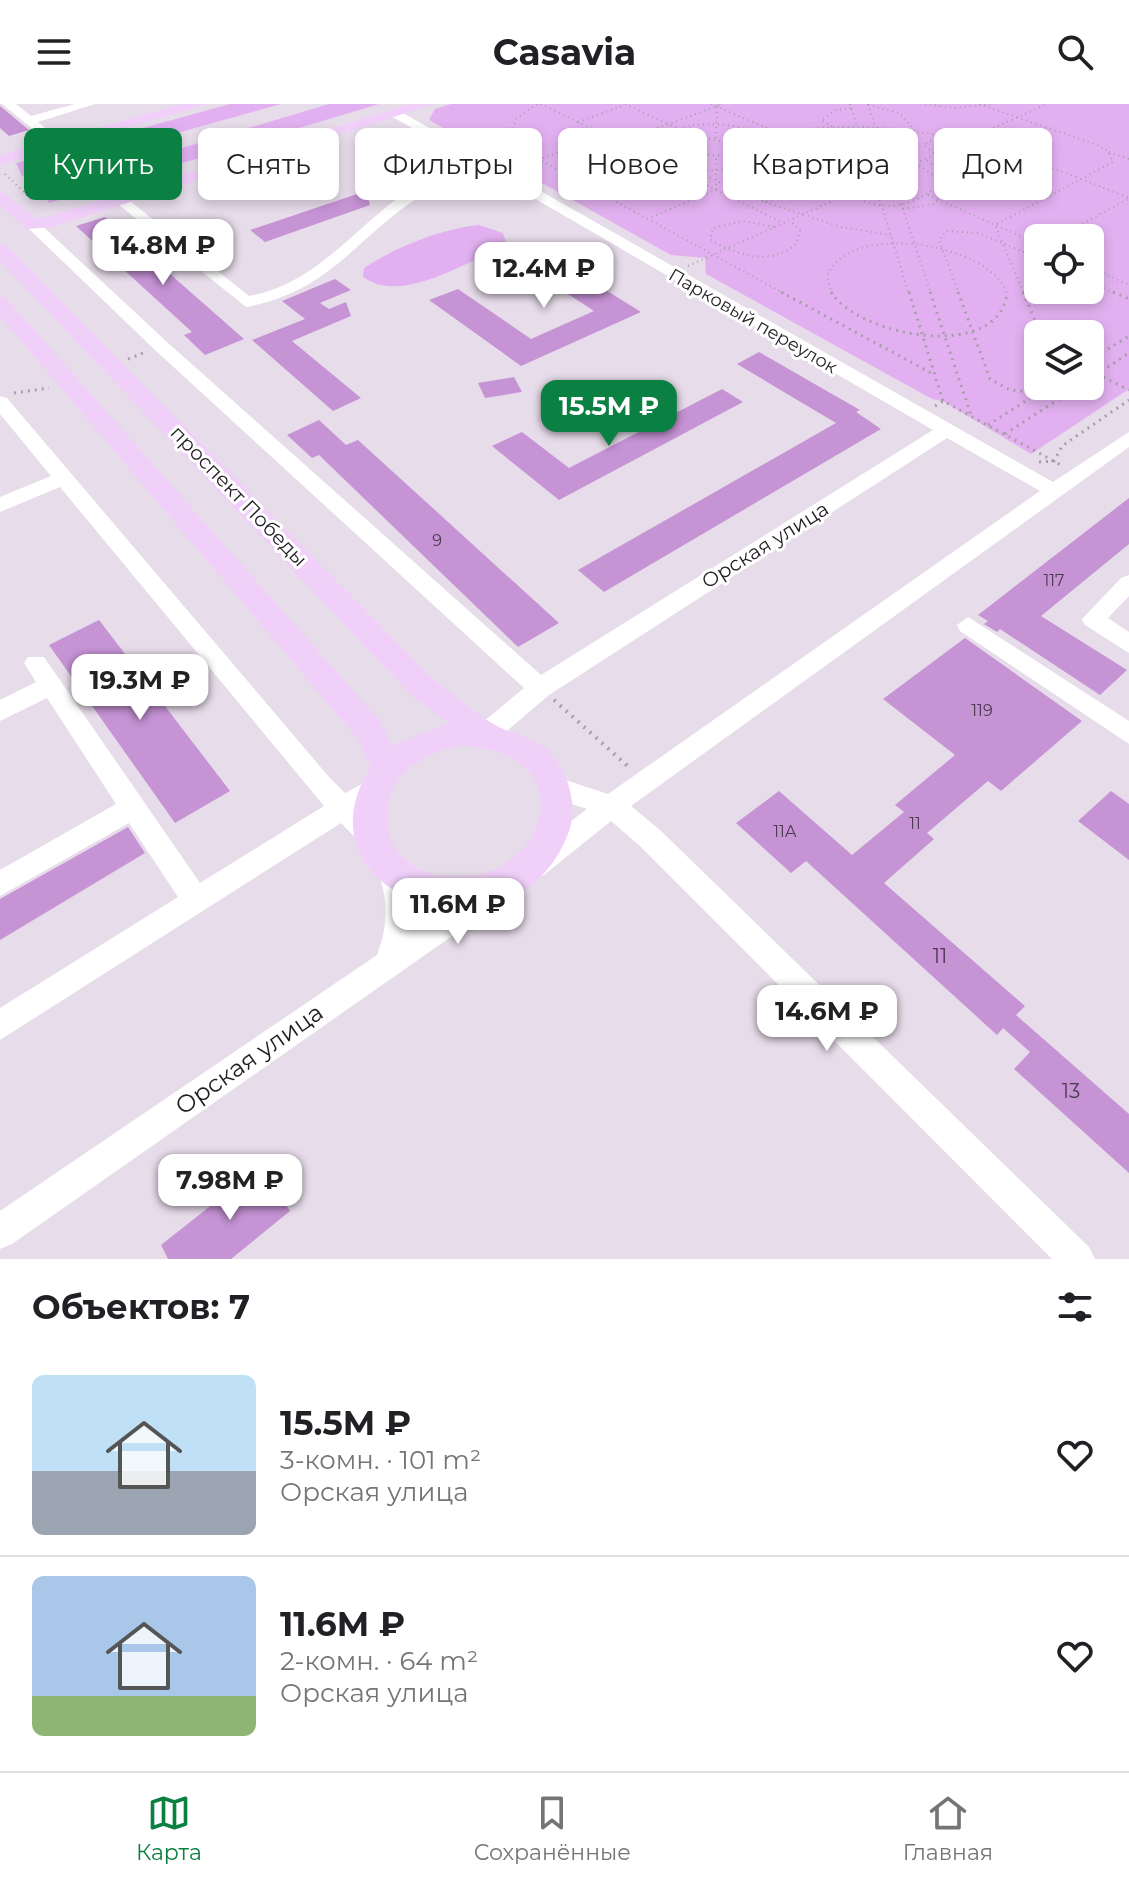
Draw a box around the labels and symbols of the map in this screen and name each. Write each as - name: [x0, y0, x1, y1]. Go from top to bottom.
- pin: 14.8M ₽: [89, 219, 237, 287]
- pin: 12.4M ₽: [470, 242, 618, 310]
- street label: Парковый переулок: [665, 264, 842, 379]
- pin: 15.5M ₽: [535, 380, 683, 448]
- street label: проспект Победы: [166, 421, 312, 571]
- street label: Орская улица: [697, 496, 833, 594]
- house number: 9: [432, 531, 442, 550]
- house number: 117: [1044, 571, 1064, 590]
- pin: 19.3M ₽: [66, 654, 214, 722]
- house number: 119: [971, 701, 993, 720]
- house number: 11: [909, 814, 921, 833]
- house number: 11А: [773, 822, 797, 841]
- pin: 11.6M ₽: [384, 878, 532, 946]
- house number: 11: [933, 944, 947, 968]
- pin: 14.6M ₽: [753, 985, 901, 1053]
- street label: Орская улица: [169, 997, 329, 1121]
- house number: 13: [1062, 1079, 1080, 1103]
- pin: 7.98M ₽: [156, 1154, 304, 1222]

